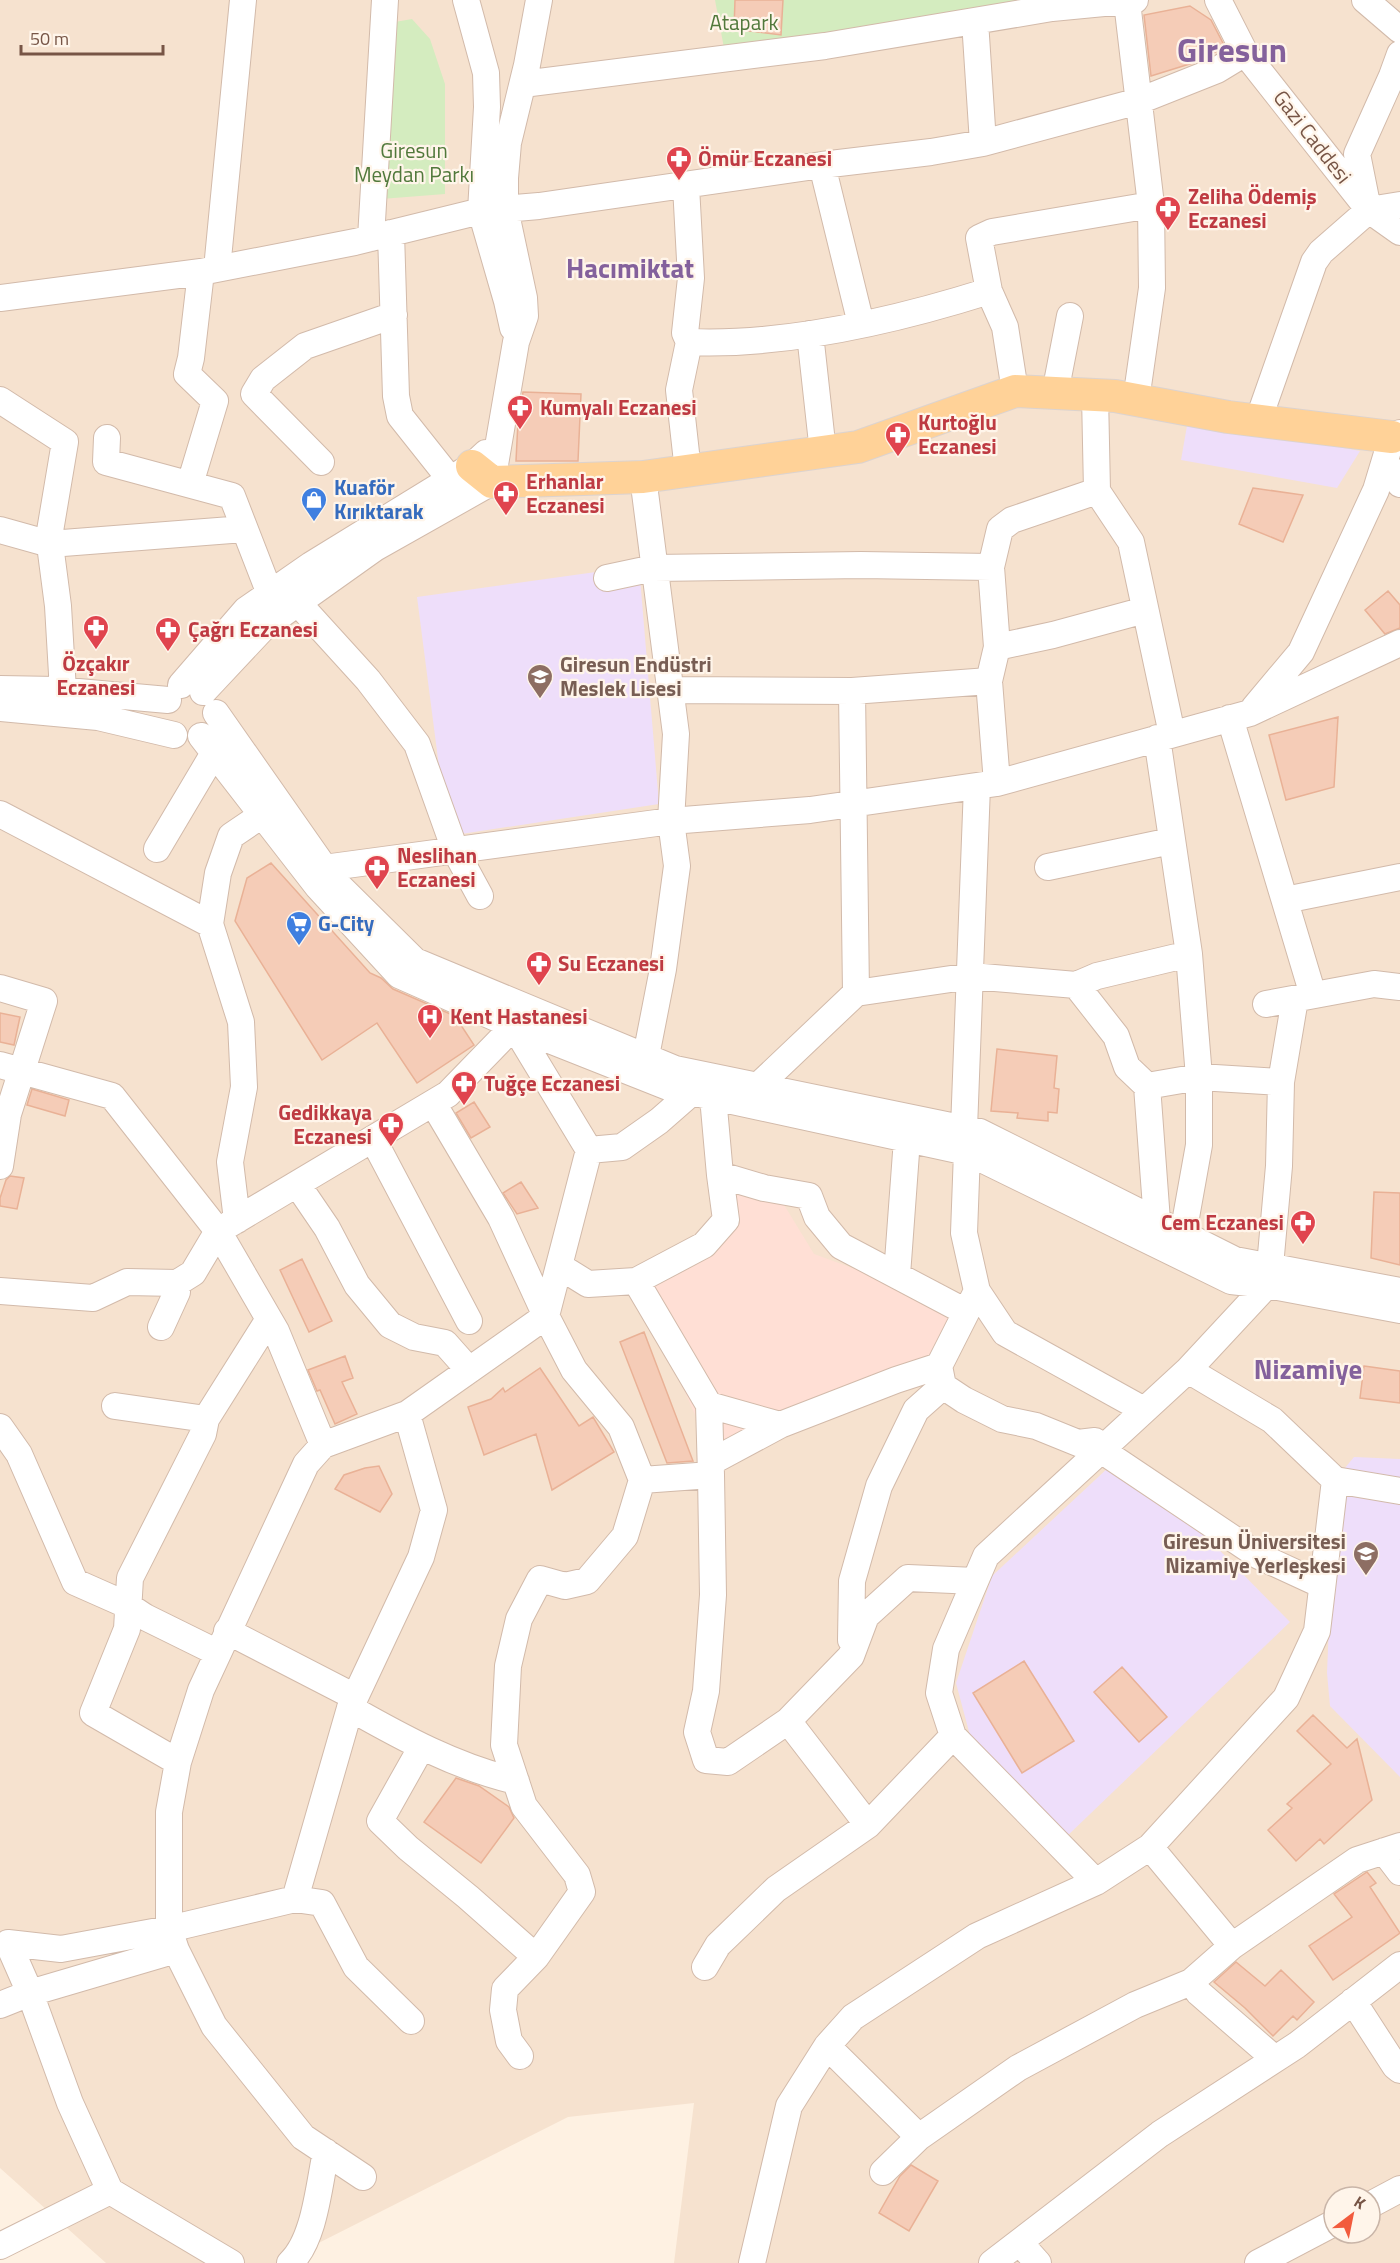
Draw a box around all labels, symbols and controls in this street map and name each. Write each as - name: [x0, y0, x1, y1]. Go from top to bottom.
- park label: Atapark: [709, 6, 779, 38]
- scale bar: [21, 18, 164, 56]
- text: 50 m: [30, 25, 69, 52]
- district label: Giresun: [1177, 25, 1287, 75]
- street label: Gazi Caddesi: [1266, 83, 1360, 190]
- park label: Giresun Meydan Parkı: [354, 134, 474, 190]
- place label: Ömür Eczanesi: [698, 142, 832, 174]
- pharmacy icon: Ömür Eczanesi: [664, 144, 694, 182]
- place label: Zeliha Ödemiş Eczanesi: [1188, 180, 1317, 236]
- pharmacy icon: Zeliha Ödemiş Eczanesi: [1153, 194, 1183, 232]
- district label: Hacımiktat: [566, 247, 694, 288]
- place label: Kumyalı Eczanesi: [540, 391, 697, 423]
- pharmacy icon: Kumyalı Eczanesi: [505, 393, 535, 431]
- place label: Kurtoğlu Eczanesi: [918, 406, 997, 462]
- pharmacy icon: Kurtoğlu Eczanesi: [883, 420, 913, 458]
- place label: Erhanlar Eczanesi: [526, 465, 605, 521]
- place label: Kuaför Kırıktarak: [334, 471, 424, 527]
- pharmacy icon: Erhanlar Eczanesi: [491, 479, 521, 517]
- shop icon: Kuaför Kırıktarak: [299, 485, 329, 523]
- pharmacy icon: Özçakır Eczanesi: [81, 613, 111, 651]
- place label: Çağrı Eczanesi: [188, 613, 318, 645]
- pharmacy icon: Çağrı Eczanesi: [153, 615, 183, 653]
- place label: Özçakır Eczanesi: [57, 647, 135, 703]
- place label: Giresun Endüstri Meslek Lisesi: [560, 648, 712, 704]
- school or university icon: Giresun Endüstri Meslek Lisesi: [525, 662, 555, 700]
- place label: Neslihan Eczanesi: [397, 839, 477, 895]
- pharmacy icon: Neslihan Eczanesi: [362, 853, 392, 891]
- place label: G-City: [318, 907, 375, 939]
- supermarket icon: G-City: [284, 909, 314, 947]
- place label: Su Eczanesi: [558, 947, 664, 979]
- pharmacy icon: Su Eczanesi: [524, 949, 554, 987]
- place label: Kent Hastanesi: [450, 1000, 588, 1032]
- hospital icon: Kent Hastanesi: [415, 1002, 445, 1040]
- place label: Tuğçe Eczanesi: [484, 1067, 620, 1099]
- pharmacy icon: Tuğçe Eczanesi: [449, 1069, 479, 1107]
- place label: Gedikkaya Eczanesi: [278, 1096, 372, 1152]
- pharmacy icon: Gedikkaya Eczanesi: [376, 1110, 406, 1148]
- place label: Cem Eczanesi: [1161, 1206, 1284, 1238]
- pharmacy icon: Cem Eczanesi: [1288, 1208, 1318, 1246]
- district label: Nizamiye: [1254, 1348, 1362, 1389]
- place label: Giresun Üniversitesi Nizamiye Yerleşkesi: [1163, 1525, 1346, 1581]
- school or university icon: Giresun Üniversitesi Nizamiye Yerleşkesi: [1351, 1539, 1381, 1577]
- north arrow: [1322, 2185, 1382, 2245]
- text: K: [1350, 2190, 1371, 2215]

